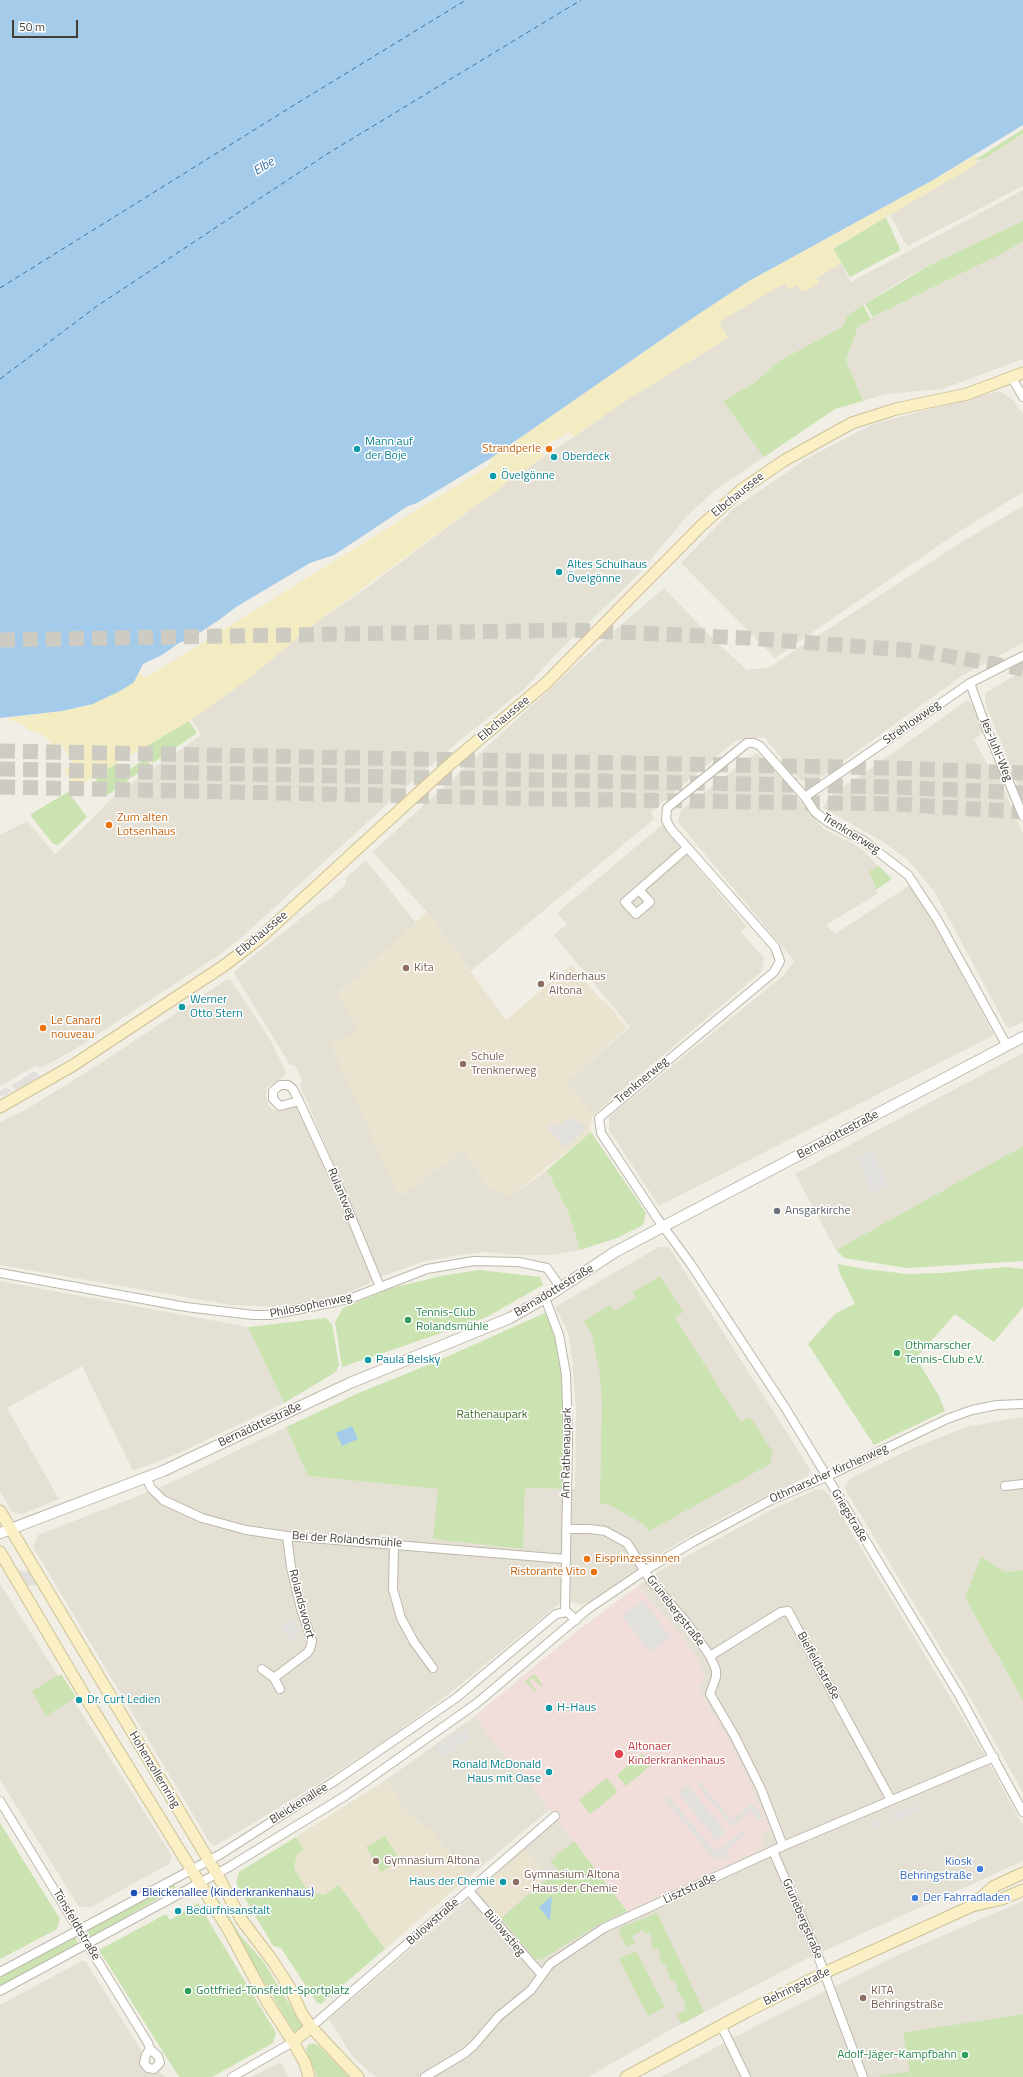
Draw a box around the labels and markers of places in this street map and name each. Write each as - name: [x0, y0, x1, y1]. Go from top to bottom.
- place label: Mann auf der Boje: [365, 435, 413, 463]
- place label: Strandperle: [482, 442, 541, 456]
- marker: Mann auf der Boje: [352, 444, 362, 454]
- marker: Strandperle: [544, 444, 554, 454]
- place label: Oberdeck: [562, 450, 610, 464]
- marker: Oberdeck: [549, 452, 559, 462]
- place label: Övelgönne: [501, 469, 555, 483]
- marker: Övelgönne: [488, 471, 498, 481]
- place label: Altes Schulhaus Övelgönne: [567, 558, 647, 586]
- marker: Altes Schulhaus Övelgönne: [554, 567, 564, 577]
- place label: Zum alten Lotsenhaus: [117, 811, 176, 839]
- marker: Zum alten Lotsenhaus: [104, 820, 114, 830]
- place label: Kita: [414, 961, 434, 975]
- marker: Kita: [401, 963, 411, 973]
- place label: Kinderhaus Altona: [549, 970, 606, 998]
- marker: Kinderhaus Altona: [536, 979, 546, 989]
- place label: Werner Otto Stern: [190, 993, 243, 1021]
- marker: Werner Otto Stern: [177, 1002, 187, 1012]
- place label: Le Canard nouveau: [51, 1014, 101, 1042]
- marker: Le Canard nouveau: [38, 1023, 48, 1033]
- place label: Schule Trenknerweg: [471, 1050, 537, 1078]
- marker: Schule Trenknerweg: [458, 1059, 468, 1069]
- place label: Ansgarkirche: [785, 1204, 851, 1218]
- marker: Ansgarkirche: [772, 1206, 782, 1216]
- place label: Tennis-Club Rolandsmühle: [416, 1306, 488, 1334]
- marker: Tennis-Club Rolandsmühle: [403, 1315, 413, 1325]
- place label: Othmarscher Tennis-Club e.V.: [905, 1339, 984, 1367]
- marker: Othmarscher Tennis-Club e.V.: [892, 1348, 902, 1358]
- place label: Paula Belsky: [376, 1353, 440, 1367]
- marker: Paula Belsky: [363, 1355, 373, 1365]
- place label: Eisprinzessinnen: [595, 1552, 680, 1566]
- marker: Eisprinzessinnen: [582, 1554, 592, 1564]
- place label: Ristorante Vito: [510, 1565, 586, 1579]
- marker: Ristorante Vito: [589, 1567, 599, 1577]
- place label: Dr. Curt Ledien: [87, 1693, 160, 1707]
- marker: Dr. Curt Ledien: [74, 1695, 84, 1705]
- place label: H-Haus: [557, 1701, 596, 1715]
- marker: H-Haus: [544, 1703, 554, 1713]
- place label: Altonaer Kinderkrankenhaus: [628, 1740, 725, 1768]
- marker: Altonaer Kinderkrankenhaus: [613, 1748, 625, 1760]
- place label: Ronald McDonald Haus mit Oase: [452, 1758, 541, 1786]
- marker: Ronald McDonald Haus mit Oase: [544, 1767, 554, 1777]
- place label: Gymnasium Altona: [384, 1854, 480, 1868]
- place label: Kiosk Behringstraße: [900, 1855, 972, 1883]
- marker: Gymnasium Altona: [371, 1856, 381, 1866]
- marker: Kiosk Behringstraße: [975, 1864, 985, 1874]
- place label: Gymnasium Altona - Haus der Chemie: [524, 1868, 620, 1896]
- place label: Haus der Chemie: [409, 1875, 495, 1889]
- marker: Haus der Chemie: [498, 1877, 508, 1887]
- marker: Gymnasium Altona - Haus der Chemie: [511, 1877, 521, 1887]
- place label: Bleickenallee (Kinderkrankenhaus): [142, 1886, 314, 1900]
- marker: Bleickenallee (Kinderkrankenhaus): [129, 1888, 139, 1898]
- place label: Der Fahrradladen: [923, 1891, 1010, 1905]
- marker: Der Fahrradladen: [910, 1893, 920, 1903]
- place label: Bedürfnisanstalt: [186, 1904, 270, 1918]
- marker: Bedürfnisanstalt: [173, 1906, 183, 1916]
- place label: Gottfried-Tönsfeldt-Sportplatz: [196, 1984, 350, 1998]
- place label: KITA Behringstraße: [871, 1984, 943, 2012]
- marker: Gottfried-Tönsfeldt-Sportplatz: [183, 1986, 193, 1996]
- marker: KITA Behringstraße: [858, 1993, 868, 2003]
- place label: Adolf-Jäger-Kampfbahn: [837, 2048, 957, 2062]
- marker: Adolf-Jäger-Kampfbahn: [960, 2050, 970, 2060]

